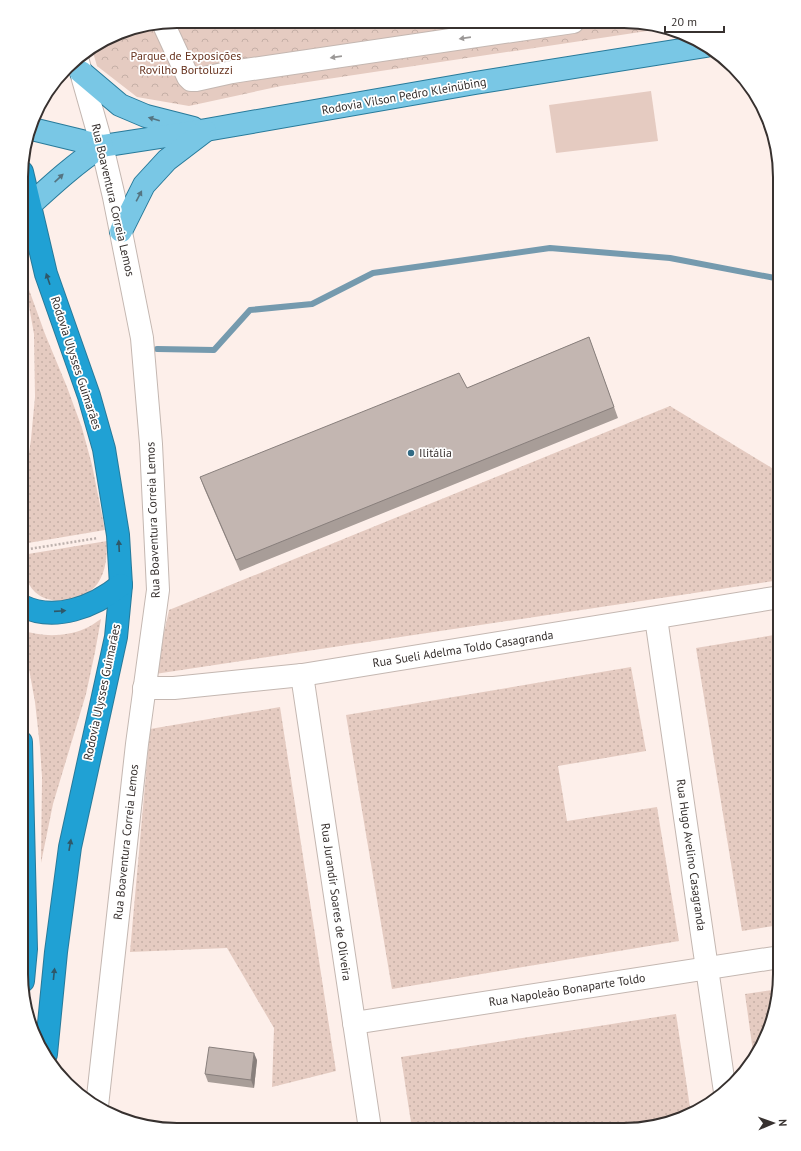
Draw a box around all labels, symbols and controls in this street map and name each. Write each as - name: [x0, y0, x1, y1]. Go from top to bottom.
- scale bar: [665, 8, 724, 34]
- text: 20 m: [671, 14, 697, 29]
- one-way arrow: [459, 35, 471, 41]
- park label: Parque de Exposições Rovilho Bortoluzzi: [131, 48, 241, 77]
- one-way arrow: [330, 54, 343, 60]
- street label: Rodovia Vilson Pedro Kleinübing: [321, 74, 487, 117]
- one-way arrow: [148, 116, 160, 122]
- street label: Rua Boaventura Correia Lemos: [89, 122, 138, 278]
- one-way arrow: [54, 174, 64, 183]
- one-way arrow: [135, 190, 142, 201]
- one-way arrow: [45, 273, 51, 285]
- street label: Rodovia Ulysses Guimarães: [48, 294, 105, 431]
- street label: Rua Boaventura Correia Lemos: [142, 442, 163, 598]
- place label: Ilitália: [419, 445, 452, 460]
- marker: Ilitália: [406, 448, 416, 458]
- one-way arrow: [115, 540, 122, 552]
- one-way arrow: [54, 608, 66, 615]
- street label: Rodovia Ulysses Guimarães: [80, 622, 123, 762]
- street label: Rua Sueli Adelma Toldo Casagranda: [371, 627, 554, 670]
- street label: Rua Boaventura Correia Lemos: [110, 763, 141, 921]
- street label: Rua Hugo Avelino Casagranda: [673, 778, 710, 932]
- street label: Rua Jurandir Soares de Oliveira: [318, 822, 355, 982]
- one-way arrow: [67, 839, 73, 851]
- one-way arrow: [50, 968, 57, 980]
- street label: Rua Napoleão Bonaparte Toldo: [488, 970, 646, 1009]
- north arrow: [753, 1103, 793, 1143]
- text: N: [776, 1119, 790, 1127]

